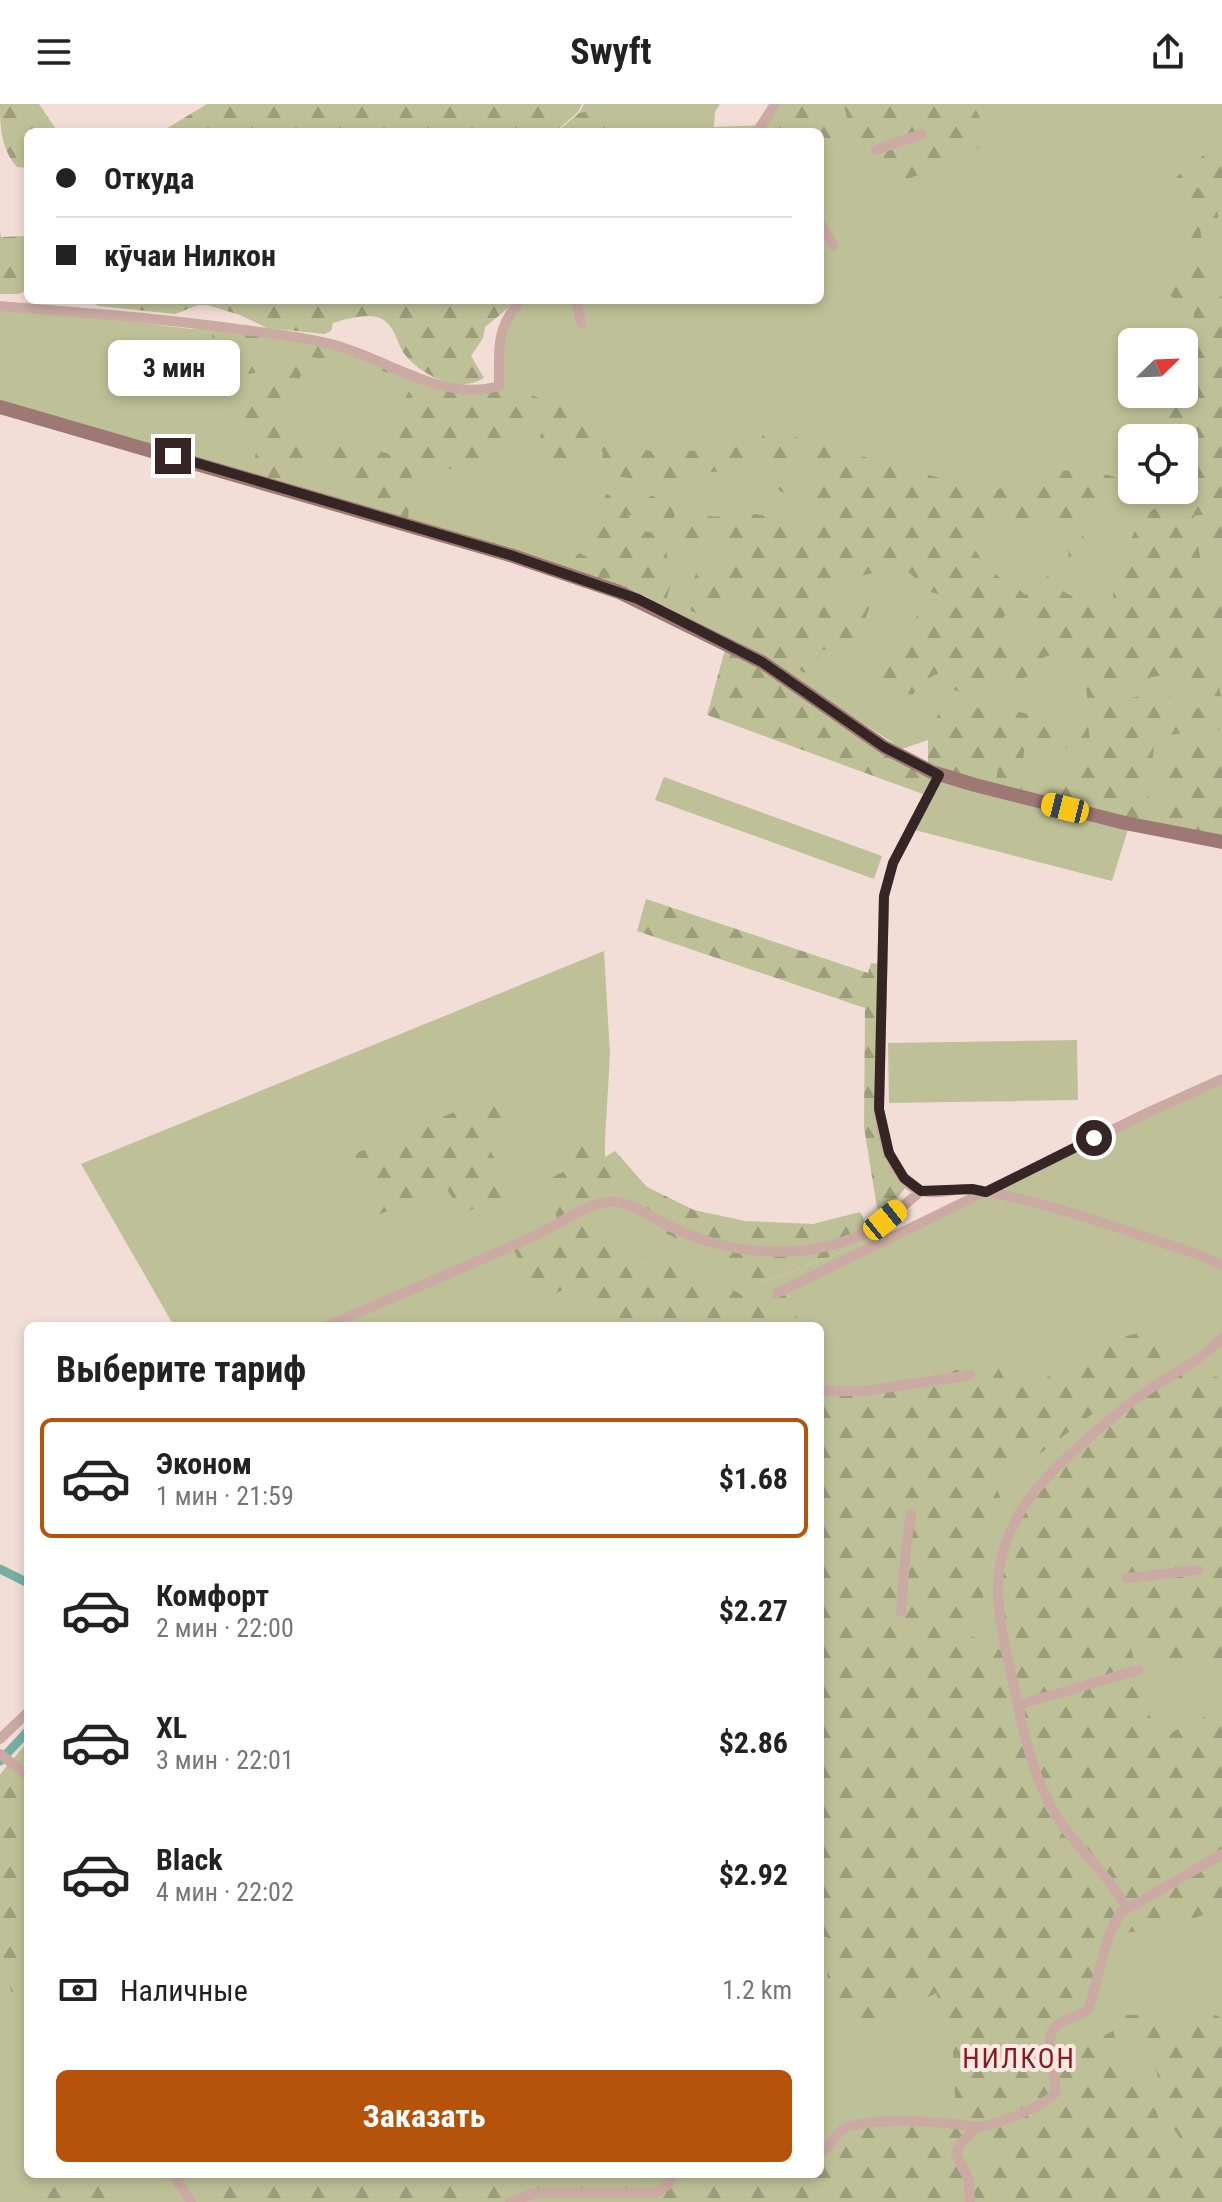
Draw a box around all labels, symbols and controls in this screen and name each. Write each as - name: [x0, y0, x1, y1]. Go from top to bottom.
- icon: menu: [32, 30, 76, 74]
- icon: share: [1146, 30, 1190, 74]
- text: Swyft: [570, 31, 652, 73]
- text: Откуда: [104, 161, 194, 196]
- text: кӯчаи Нилкон: [104, 238, 276, 273]
- north arrow: [1118, 328, 1198, 408]
- map controls: [1118, 328, 1198, 504]
- callout: 3 мин: [107, 340, 239, 396]
- text: 3 мин: [143, 353, 205, 383]
- button: locate: [1118, 424, 1198, 504]
- route end: [155, 438, 191, 474]
- car: [1039, 791, 1091, 825]
- route start: [1076, 1120, 1112, 1156]
- car: [859, 1196, 911, 1244]
- text: Выберите тариф: [56, 1349, 306, 1391]
- icon: car: [60, 1442, 132, 1514]
- text: Эконом: [156, 1446, 252, 1481]
- text: $1.68: [719, 1461, 788, 1496]
- text: 1 мин · 21:59: [156, 1481, 294, 1511]
- icon: car: [60, 1574, 132, 1646]
- text: Комфорт: [156, 1578, 269, 1613]
- text: $2.27: [719, 1593, 788, 1628]
- text: 2 мин · 22:00: [156, 1613, 294, 1643]
- icon: car: [60, 1706, 132, 1778]
- text: XL: [156, 1710, 187, 1745]
- text: $2.86: [719, 1725, 788, 1760]
- text: 3 мин · 22:01: [156, 1745, 294, 1775]
- icon: car: [60, 1838, 132, 1910]
- text: Black: [156, 1842, 223, 1877]
- text: $2.92: [719, 1857, 788, 1892]
- text: 4 мин · 22:02: [156, 1877, 294, 1907]
- icon: cash: [56, 1968, 100, 2012]
- text: Наличные: [120, 1973, 248, 2008]
- text: 1.2 km: [722, 1975, 792, 2005]
- district label: НИЛКОН: [962, 2042, 1076, 2075]
- button: Заказать: [56, 2070, 792, 2162]

